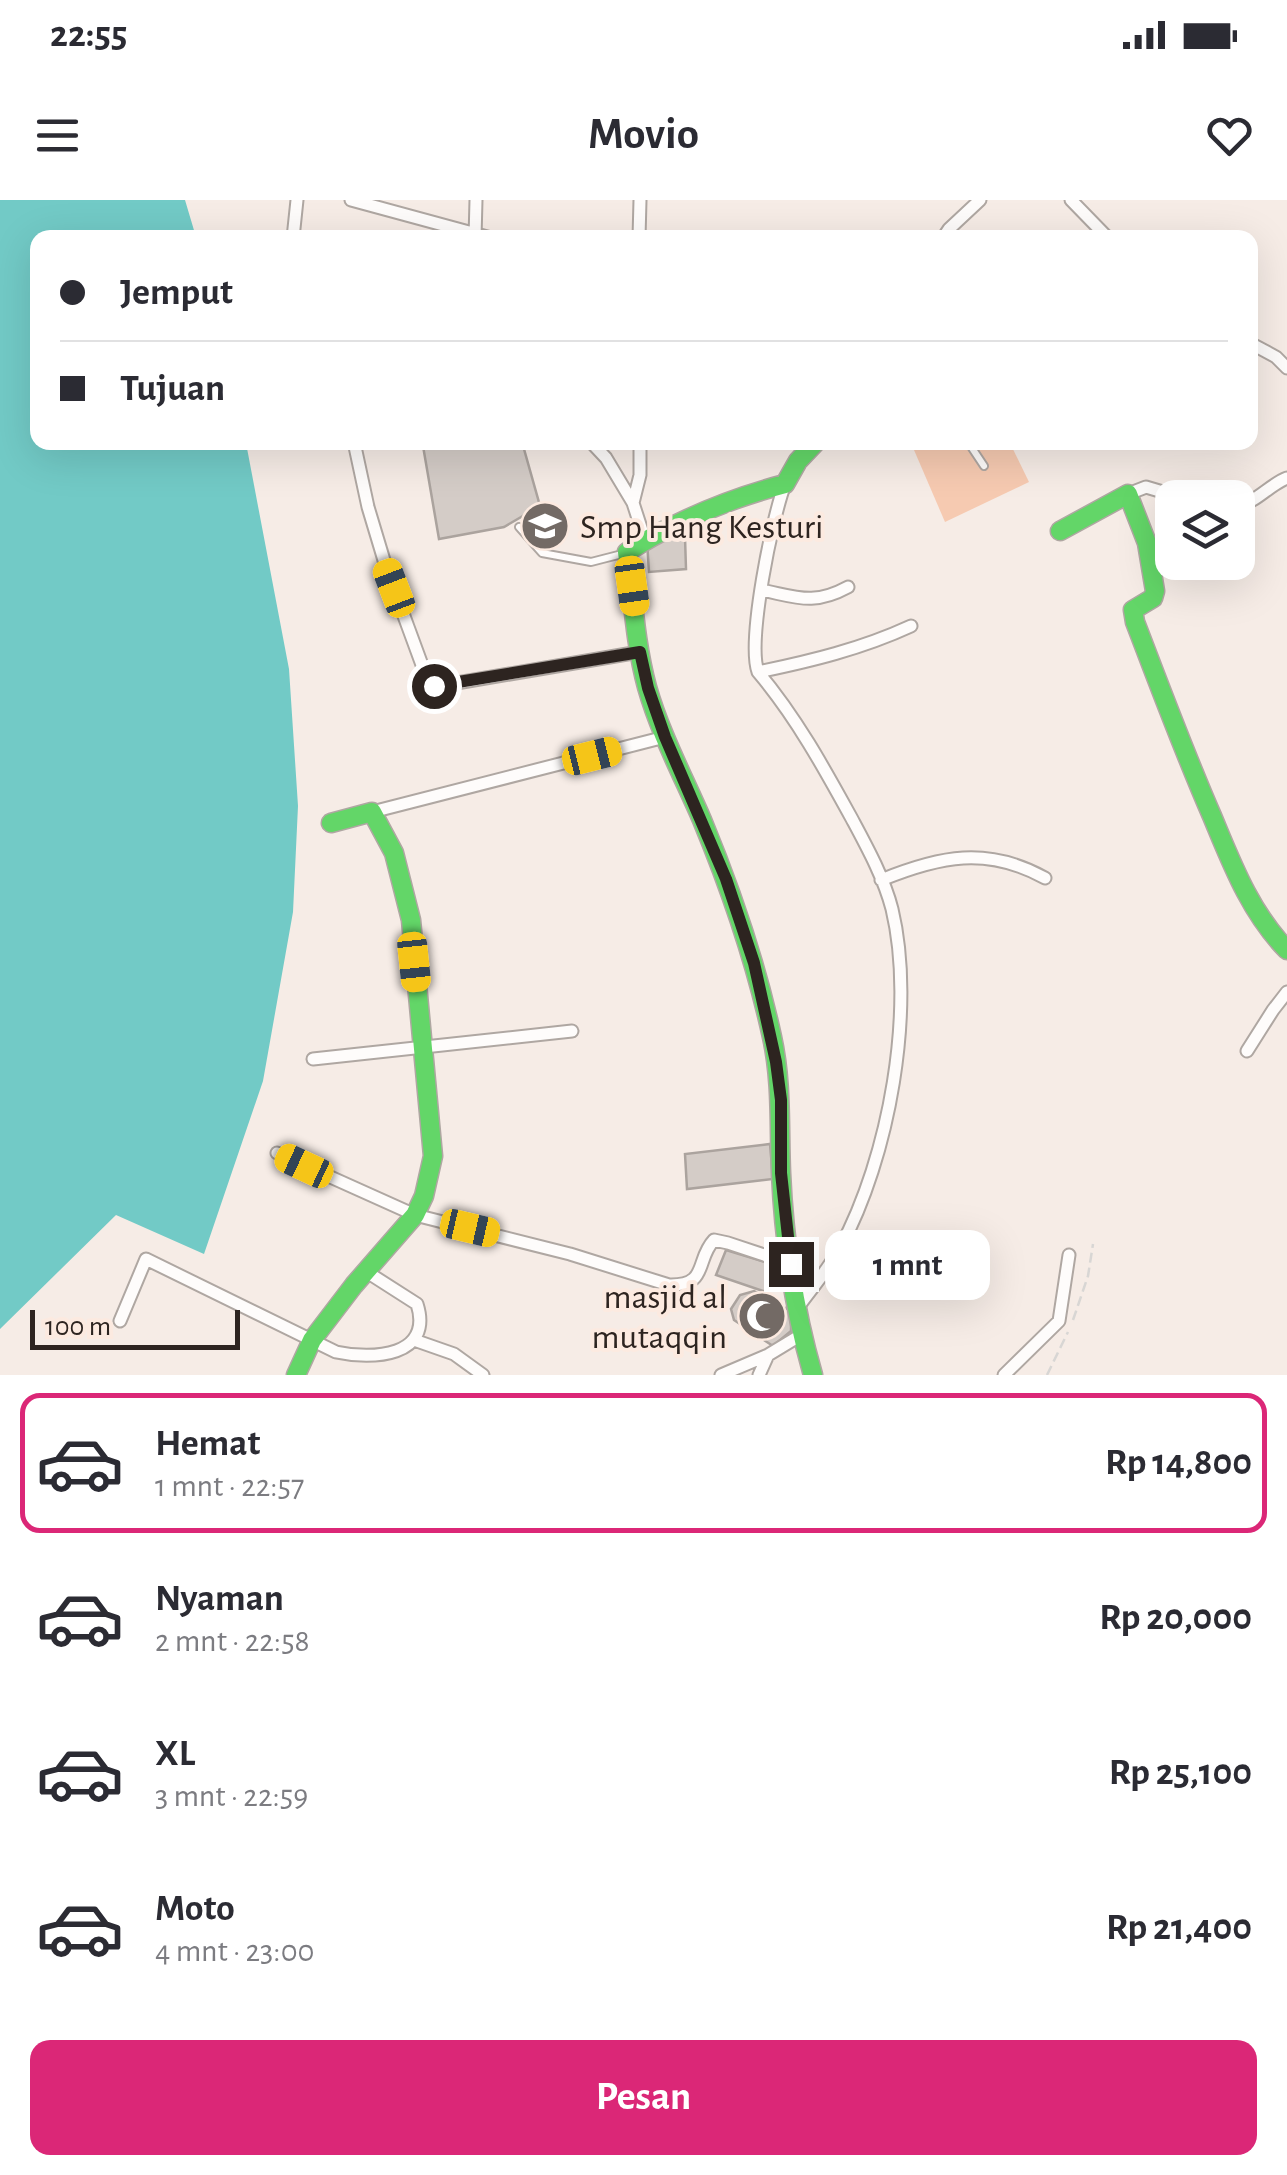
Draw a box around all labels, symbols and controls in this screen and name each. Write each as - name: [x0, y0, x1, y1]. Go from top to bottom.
- text: 22:55: [50, 16, 127, 54]
- icon: menu: [30, 108, 85, 163]
- icon: heart: [1202, 108, 1257, 163]
- text: Movio: [588, 112, 699, 157]
- text: Jemput: [120, 274, 233, 312]
- text: Tujuan: [120, 370, 225, 408]
- map controls: [1155, 480, 1255, 580]
- button: layers: [1155, 480, 1255, 580]
- school or university icon: Smp Hang Kesturi: [519, 500, 571, 552]
- place label: Smp Hang Kesturi: [580, 510, 824, 545]
- car: [613, 554, 651, 618]
- car: [369, 555, 419, 621]
- route start: [412, 664, 457, 709]
- car: [559, 734, 625, 778]
- car: [396, 931, 432, 993]
- car: [270, 1140, 338, 1192]
- car: [437, 1207, 503, 1249]
- callout: 1 mnt: [826, 1229, 991, 1299]
- route end: [769, 1242, 814, 1287]
- text: 1 mnt: [873, 1249, 942, 1281]
- place label: masjid al mutaqqin: [592, 1280, 727, 1355]
- mosque icon: masjid al mutaqqin: [736, 1290, 788, 1342]
- scale bar: [30, 1305, 240, 1350]
- text: 100 m: [45, 1313, 111, 1341]
- icon: car: [35, 1418, 125, 1508]
- text: Hemat: [155, 1425, 260, 1463]
- text: Rp 14,800: [1105, 1444, 1252, 1482]
- text: 1 mnt · 22:57: [155, 1470, 304, 1502]
- icon: car: [35, 1573, 125, 1663]
- text: Nyaman: [155, 1580, 284, 1618]
- text: Rp 20,000: [1099, 1599, 1252, 1637]
- text: 2 mnt · 22:58: [155, 1625, 310, 1657]
- icon: car: [35, 1728, 125, 1818]
- text: XL: [155, 1735, 195, 1773]
- text: Rp 25,100: [1109, 1754, 1252, 1792]
- text: 3 mnt · 22:59: [155, 1780, 308, 1812]
- icon: car: [35, 1883, 125, 1973]
- text: Moto: [155, 1890, 235, 1928]
- text: Rp 21,400: [1106, 1909, 1252, 1947]
- text: 4 mnt · 23:00: [155, 1935, 314, 1967]
- button: Pesan: [30, 2040, 1257, 2155]

